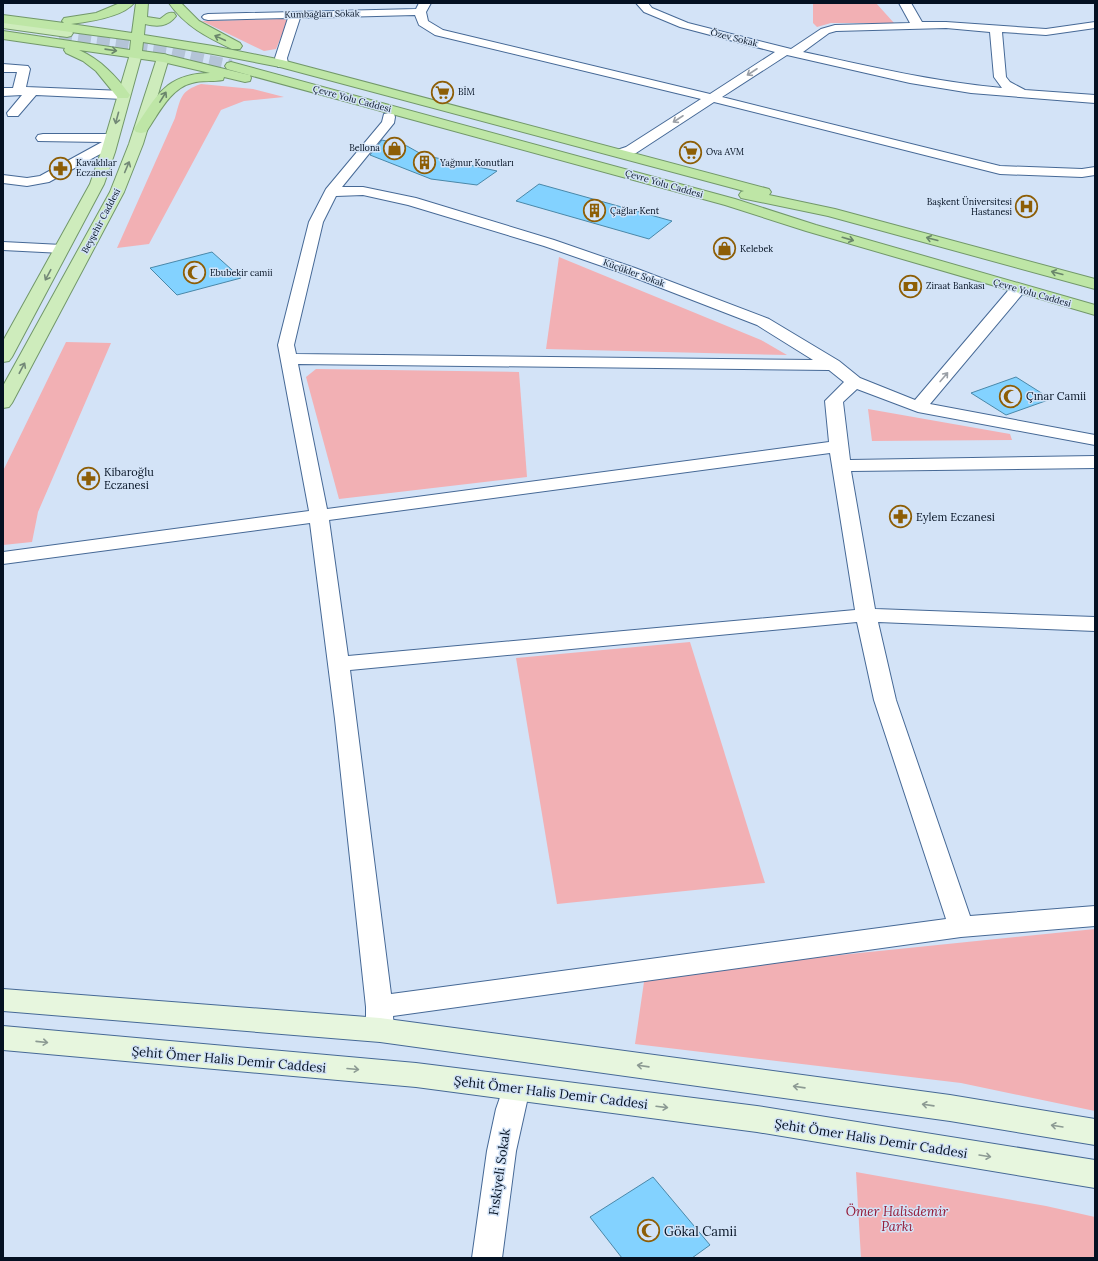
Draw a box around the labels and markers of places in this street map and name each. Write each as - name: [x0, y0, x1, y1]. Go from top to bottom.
- supermarket icon: BİM: [430, 79, 456, 105]
- place label: BİM: [458, 86, 475, 97]
- shop icon: Bellona: [382, 135, 408, 161]
- supermarket icon: Ova AVM: [677, 139, 703, 165]
- place label: Bellona: [349, 142, 380, 153]
- place label: Ova AVM: [706, 146, 744, 157]
- building icon: Yağmur Konutları: [411, 150, 437, 176]
- pharmacy icon: Kavaklılar Eczanesi: [48, 155, 74, 181]
- place label: Kavaklılar Eczanesi: [76, 157, 117, 178]
- place label: Yağmur Konutları: [439, 157, 514, 168]
- hospital icon: Başkent Üniversitesi Hastanesi: [1014, 194, 1040, 220]
- place label: Başkent Üniversitesi Hastanesi: [927, 195, 1012, 217]
- building icon: Çağlar Kent: [581, 198, 607, 224]
- place label: Çağlar Kent: [610, 205, 660, 217]
- shop icon: Kelebek: [711, 236, 737, 262]
- place label: Kelebek: [740, 243, 773, 254]
- mosque icon: Ebubekir camii: [182, 260, 208, 286]
- place label: Ebubekir camii: [210, 267, 273, 278]
- bank icon: Ziraat Bankası: [898, 273, 924, 299]
- place label: Ziraat Bankası: [926, 280, 985, 291]
- mosque icon: Çınar Camii: [998, 383, 1024, 409]
- place label: Çınar Camii: [1026, 389, 1086, 403]
- pharmacy icon: Kibaroğlu Eczanesi: [75, 465, 101, 491]
- place label: Kibaroğlu Eczanesi: [104, 465, 154, 492]
- pharmacy icon: Eylem Eczanesi: [888, 504, 914, 530]
- place label: Eylem Eczanesi: [916, 510, 995, 524]
- mosque icon: Gökal Camii: [636, 1218, 662, 1244]
- place label: Gökal Camii: [664, 1223, 737, 1240]

